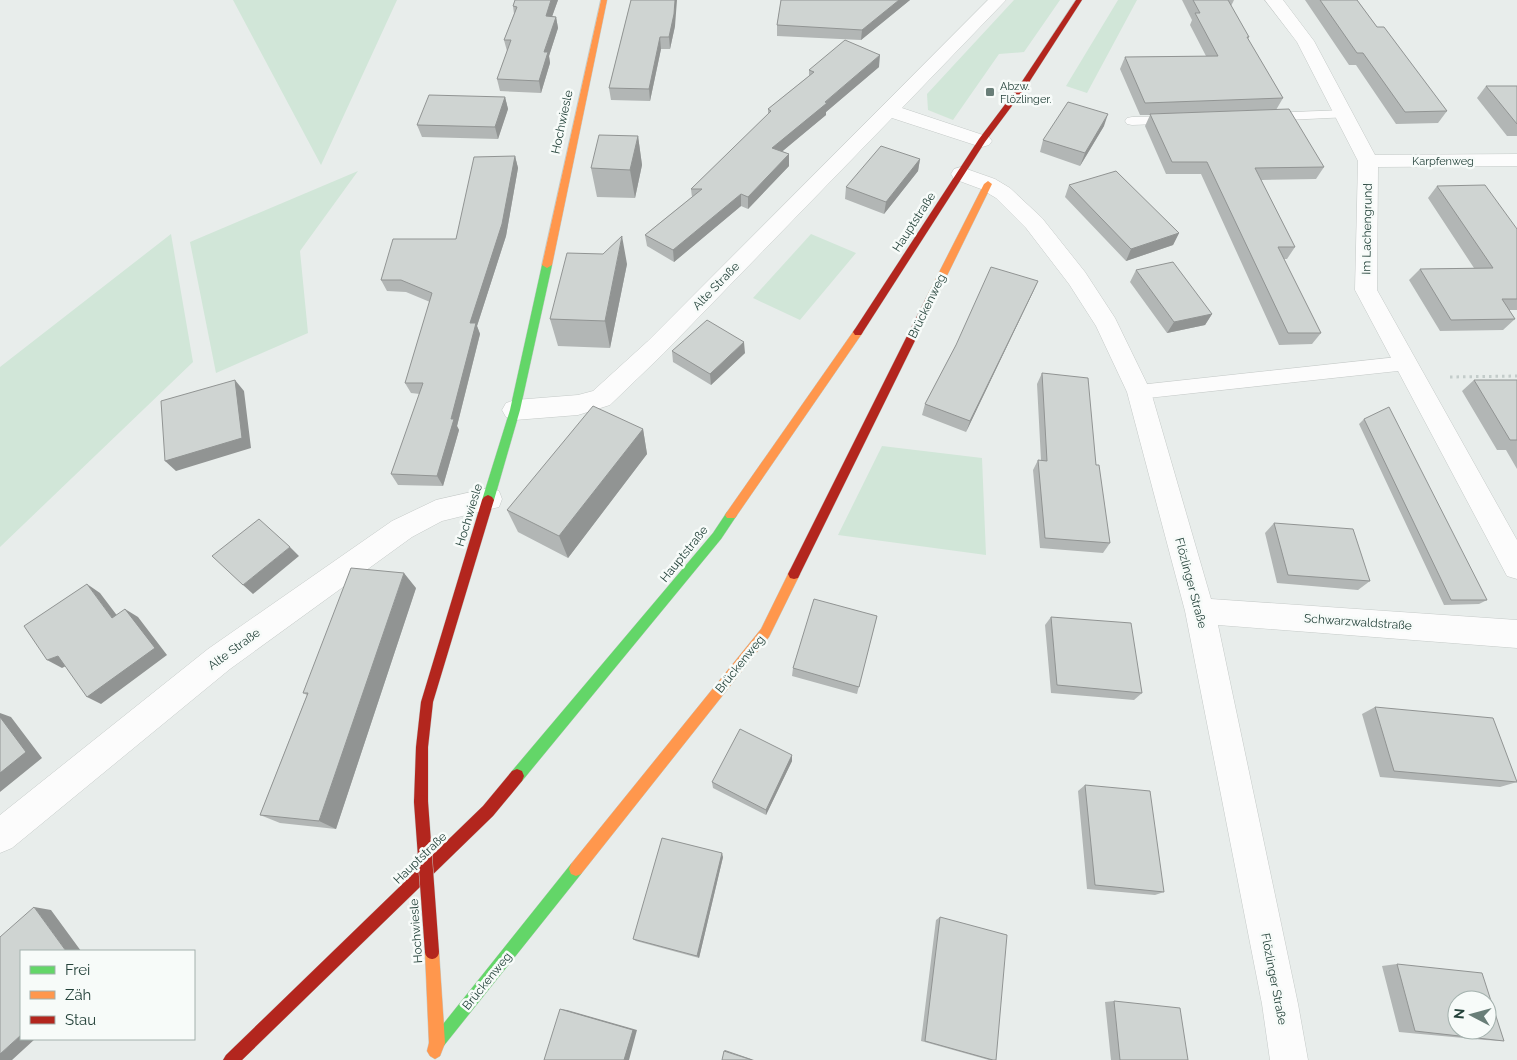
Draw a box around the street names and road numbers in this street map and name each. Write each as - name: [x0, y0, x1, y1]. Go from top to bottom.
- street label: Hochwiesle: [548, 89, 576, 155]
- street label: Karpfenweg: [1412, 155, 1474, 168]
- street label: Im Lachengrund: [1359, 183, 1375, 275]
- street label: Hauptstraße: [890, 190, 938, 254]
- street label: Alte Straße: [690, 259, 742, 313]
- street label: Brückenweg: [905, 272, 949, 340]
- street label: Hochwiesle: [453, 482, 485, 548]
- street label: Hauptstraße: [657, 523, 711, 585]
- street label: Flözlinger Straße: [1172, 536, 1210, 630]
- street label: Schwarzwaldstraße: [1304, 611, 1412, 633]
- street label: Alte Straße: [205, 625, 263, 673]
- street label: Brückenweg: [713, 632, 767, 696]
- street label: Hauptstraße: [391, 829, 449, 887]
- street label: Hochwiesle: [407, 898, 425, 964]
- street label: Flözlinger Straße: [1258, 932, 1290, 1026]
- street label: Brückenweg: [460, 949, 514, 1013]

